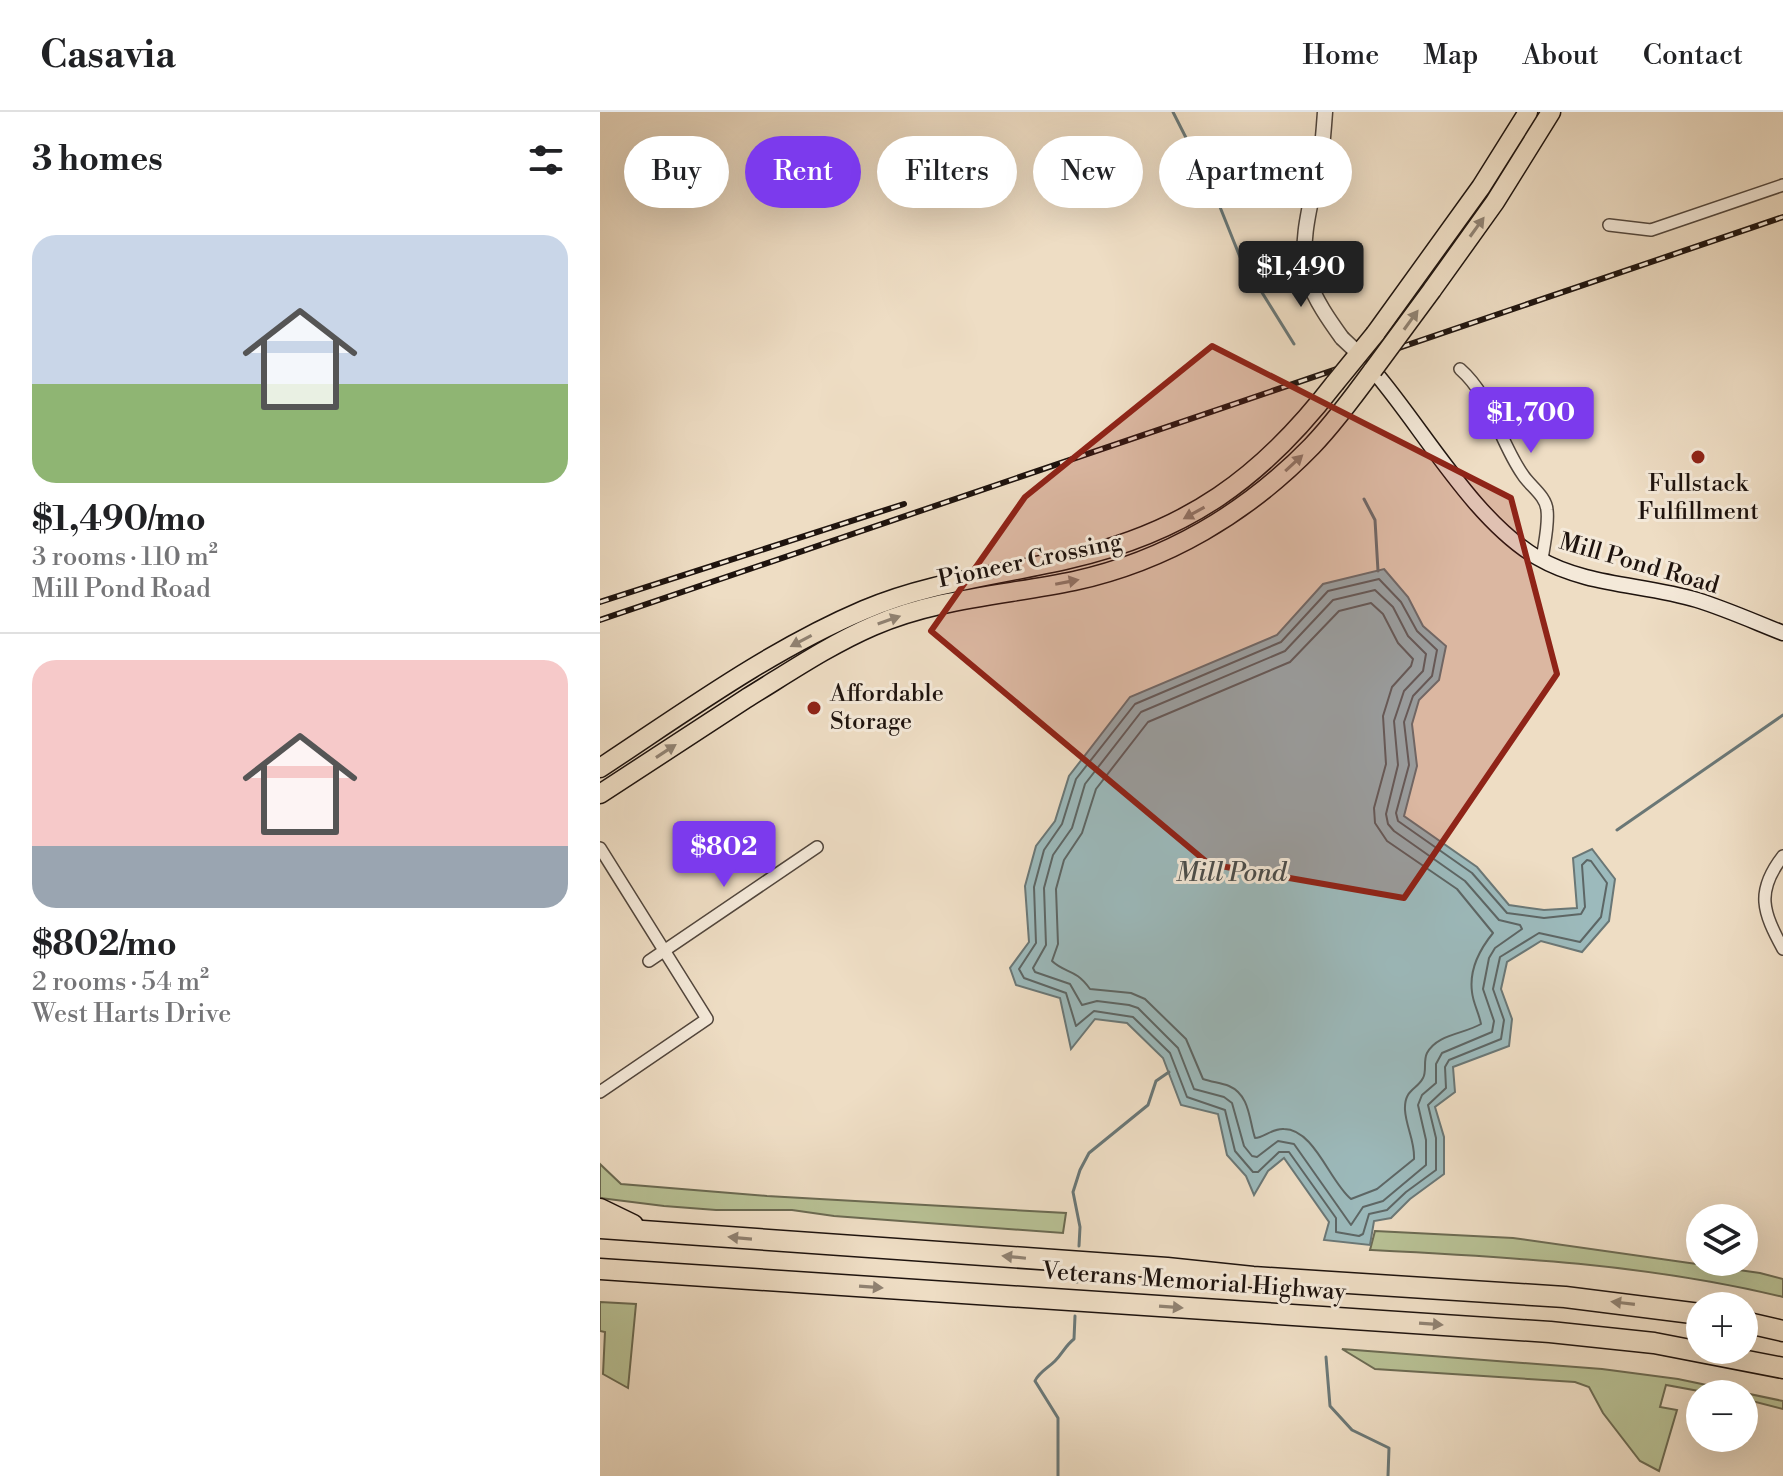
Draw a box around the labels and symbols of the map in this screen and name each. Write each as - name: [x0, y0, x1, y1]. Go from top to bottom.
- one-way arrow: [1469, 217, 1485, 238]
- pin: $1,490: [1236, 241, 1366, 309]
- one-way arrow: [1403, 309, 1418, 330]
- pin: $1,700: [1466, 387, 1596, 455]
- marker: Fullstack Fulfillment: [1689, 448, 1707, 466]
- one-way arrow: [1284, 454, 1303, 472]
- place label: Fullstack Fulfillment: [1637, 469, 1759, 527]
- one-way arrow: [1182, 506, 1205, 520]
- street label: Pioneer Crossing: [935, 527, 1125, 595]
- street label: Mill Pond Road: [1556, 527, 1723, 601]
- one-way arrow: [1055, 575, 1080, 587]
- one-way arrow: [878, 613, 902, 626]
- one-way arrow: [790, 634, 812, 648]
- place label: Affordable Storage: [829, 679, 944, 737]
- marker: Affordable Storage: [805, 699, 823, 717]
- one-way arrow: [655, 744, 676, 759]
- pin: $802: [677, 821, 771, 889]
- water label: Mill Pond: [1176, 857, 1288, 889]
- one-way arrow: [727, 1231, 752, 1244]
- one-way arrow: [1001, 1251, 1026, 1264]
- street label: Veterans Memorial Highway: [1040, 1256, 1347, 1308]
- one-way arrow: [859, 1281, 884, 1294]
- one-way arrow: [1610, 1296, 1635, 1309]
- one-way arrow: [1159, 1301, 1184, 1314]
- one-way arrow: [1419, 1318, 1444, 1331]

